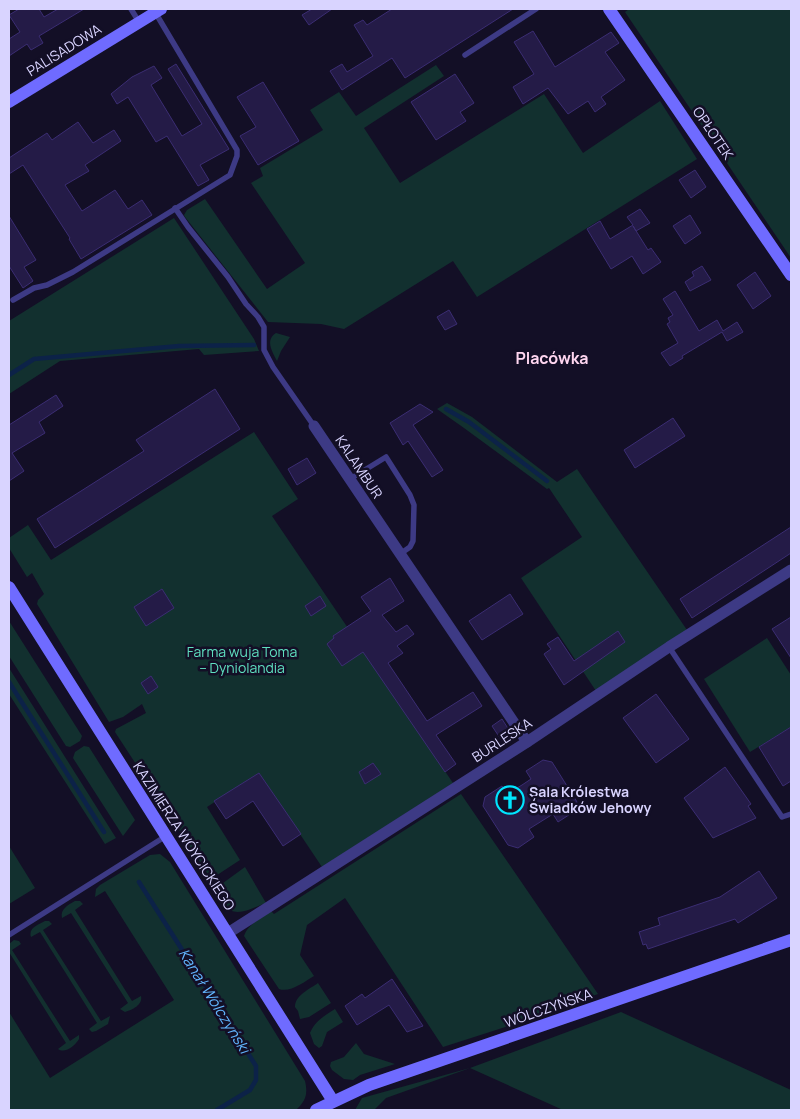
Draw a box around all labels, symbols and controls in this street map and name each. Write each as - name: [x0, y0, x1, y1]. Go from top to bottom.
- street label: PALISADOWA: [23, 19, 105, 80]
- street label: OPŁOTEK: [689, 103, 738, 163]
- district label: Placówka: [515, 347, 589, 369]
- street label: KALAMBUR: [331, 431, 388, 502]
- park label: Farma wuja Toma – Dyniolandia: [187, 642, 297, 677]
- street label: BURLESKA: [468, 713, 535, 766]
- street label: KAZIMIERZA WÓYCICKIEGO: [129, 758, 240, 914]
- place label: Sala Królestwa Świadków Jehowy: [529, 782, 652, 817]
- church icon: Sala Królestwa Świadków Jehowy: [495, 785, 525, 815]
- water label: Kanał Wólczyński: [174, 944, 257, 1059]
- street label: WÓLCZYŃSKA: [501, 984, 594, 1031]

